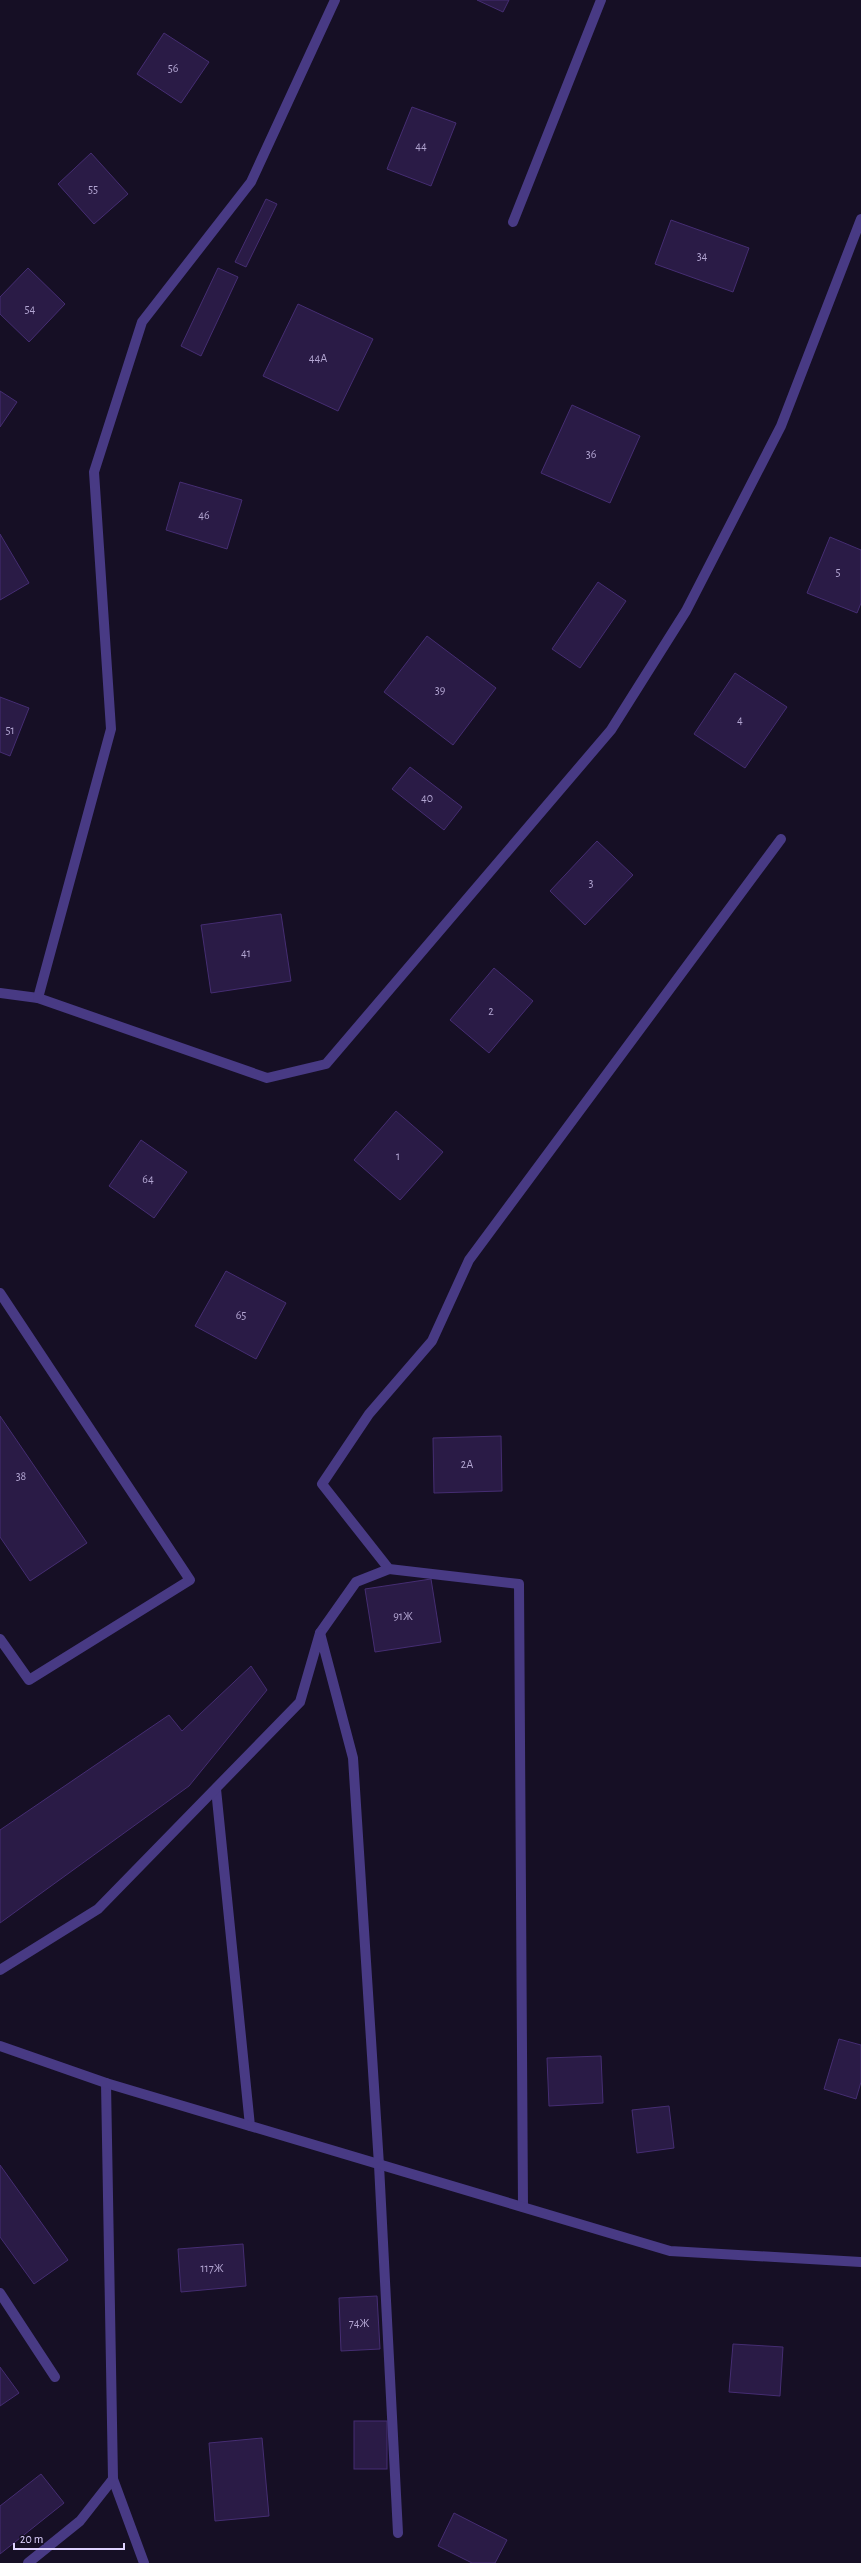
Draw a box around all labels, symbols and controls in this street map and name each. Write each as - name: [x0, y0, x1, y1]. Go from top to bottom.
- house number: 56: [168, 62, 179, 74]
- house number: 44: [415, 140, 427, 152]
- house number: 55: [88, 183, 98, 195]
- house number: 34: [697, 250, 708, 262]
- house number: 54: [25, 303, 36, 315]
- house number: 44А: [309, 352, 327, 364]
- house number: 36: [586, 448, 597, 460]
- house number: 46: [198, 509, 210, 521]
- house number: 5: [835, 566, 841, 578]
- house number: 39: [435, 684, 446, 696]
- house number: 4: [737, 714, 743, 726]
- house number: 51: [5, 724, 15, 736]
- house number: 40: [421, 792, 433, 804]
- house number: 3: [589, 877, 594, 889]
- house number: 41: [241, 947, 251, 959]
- house number: 2: [488, 1005, 494, 1017]
- house number: 1: [396, 1150, 400, 1162]
- house number: 64: [142, 1173, 154, 1185]
- house number: 65: [236, 1309, 246, 1321]
- house number: 2А: [461, 1458, 473, 1470]
- house number: 38: [16, 1470, 27, 1482]
- house number: 91Ж: [393, 1610, 413, 1622]
- house number: 117Ж: [200, 2262, 224, 2274]
- house number: 74Ж: [349, 2317, 369, 2329]
- scale bar: [14, 2525, 124, 2551]
- text: 20 m: [20, 2533, 43, 2545]

